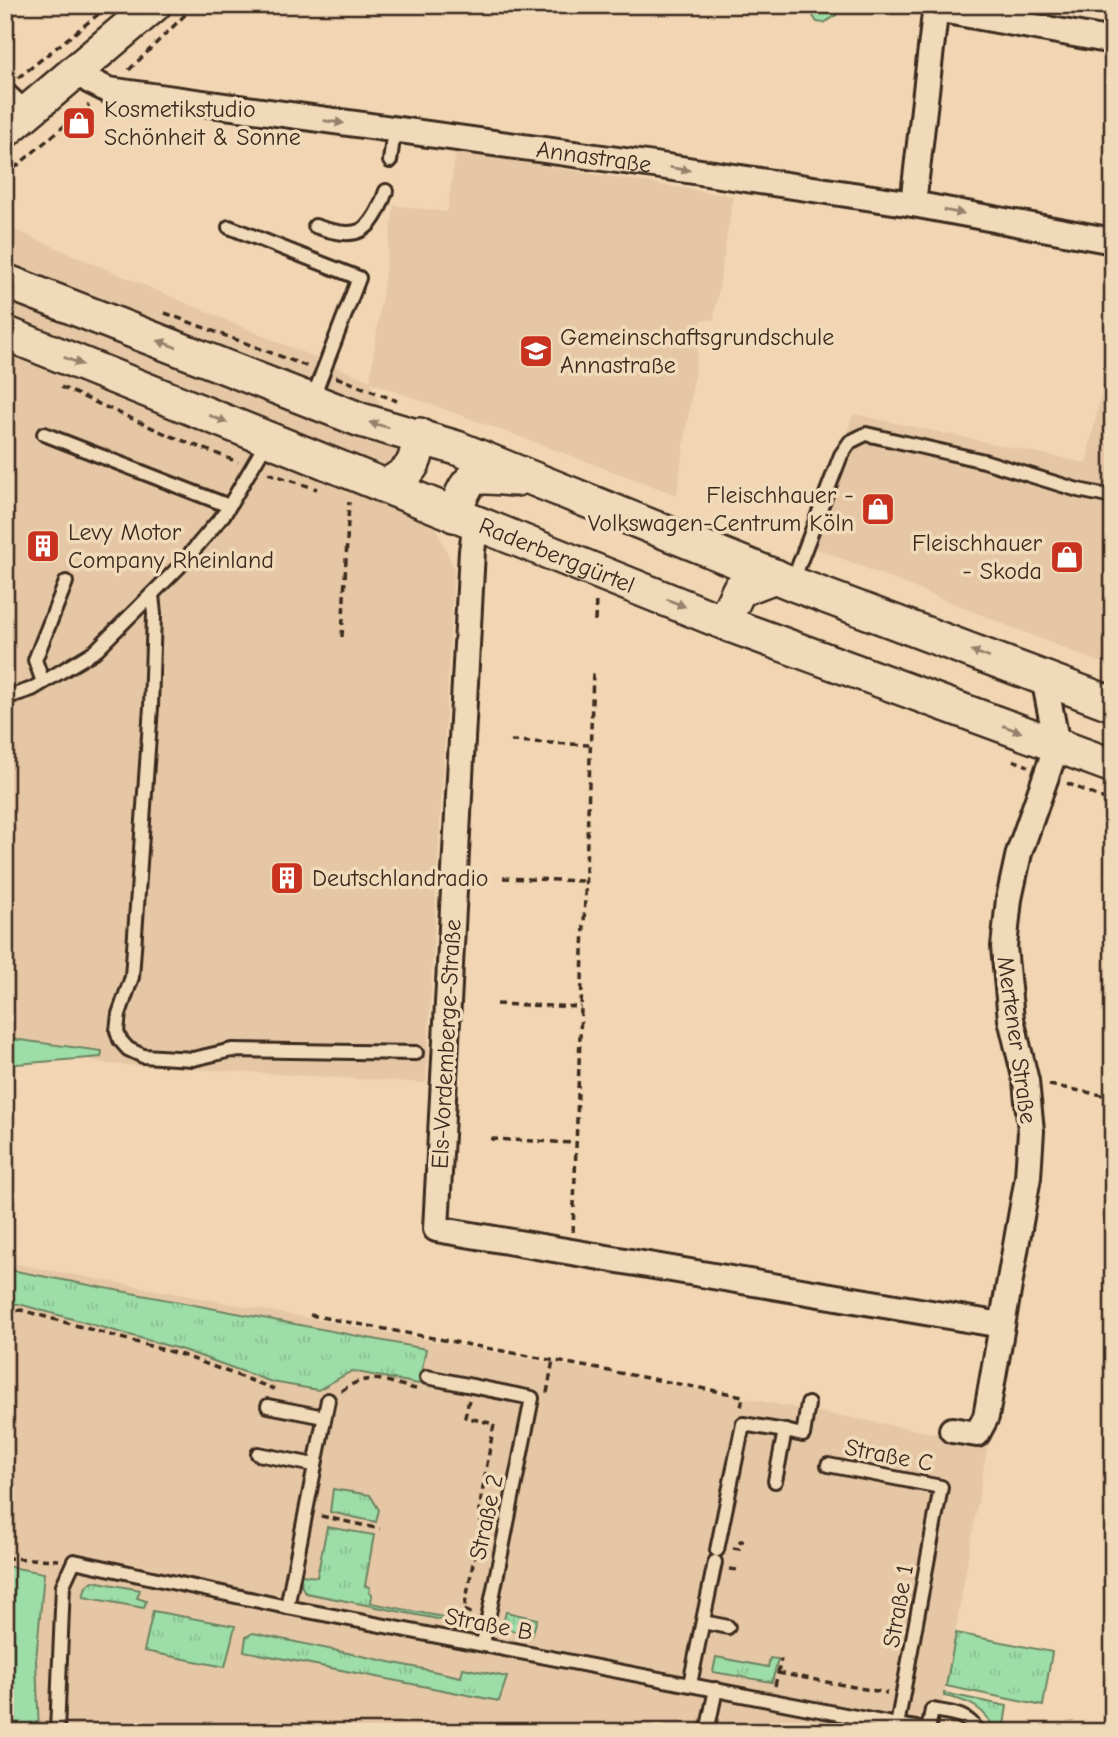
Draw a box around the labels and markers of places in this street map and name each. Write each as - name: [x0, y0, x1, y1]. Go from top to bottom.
- place label: Kosmetikstudio Schönheit & Sonne: [104, 95, 301, 151]
- shop icon: Kosmetikstudio Schönheit & Sonne: [60, 104, 98, 142]
- place label: Gemeinschaftsgrundschule Annastraße: [560, 323, 834, 379]
- school or university icon: Gemeinschaftsgrundschule Annastraße: [517, 332, 555, 370]
- place label: Fleischhauer - Volkswagen-Centrum Köln: [588, 481, 854, 537]
- shop icon: Fleischhauer - Volkswagen-Centrum Köln: [859, 490, 897, 528]
- place label: Levy Motor Company Rheinland: [68, 518, 274, 574]
- building icon: Levy Motor Company Rheinland: [24, 527, 62, 565]
- place label: Fleischhauer - Skoda: [912, 529, 1042, 585]
- shop icon: Fleischhauer - Skoda: [1048, 538, 1086, 576]
- building icon: Deutschlandradio: [268, 859, 306, 897]
- place label: Deutschlandradio: [312, 864, 489, 892]

